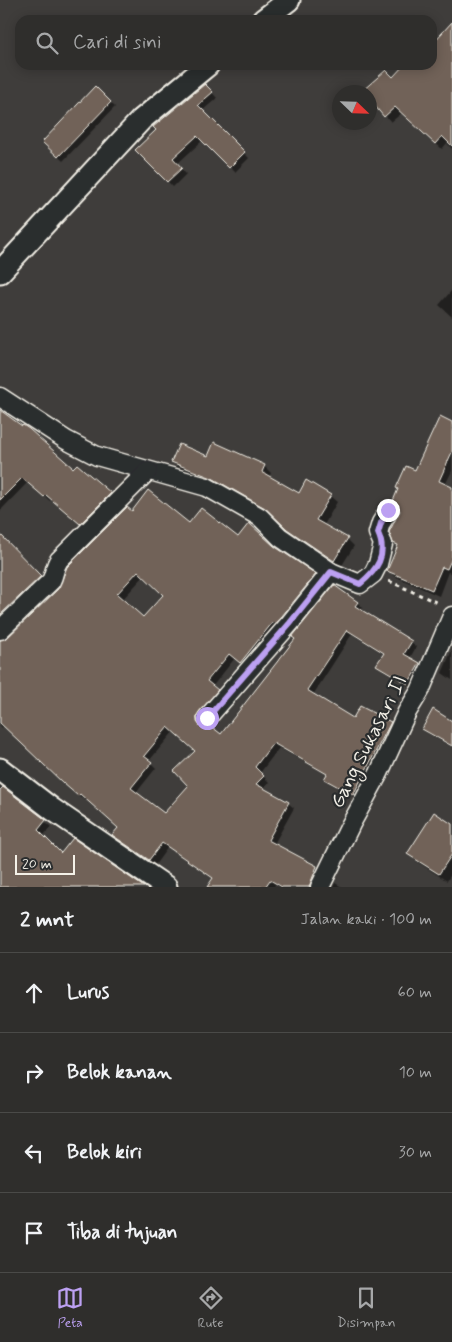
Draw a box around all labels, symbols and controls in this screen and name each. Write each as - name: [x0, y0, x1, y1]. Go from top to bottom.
- search box: [15, 15, 437, 70]
- icon: search: [33, 29, 61, 57]
- text: Cari di sini: [73, 30, 161, 55]
- north arrow: [332, 85, 377, 130]
- route end: [377, 499, 400, 522]
- street label: Gang Sukasari II: [324, 671, 415, 813]
- route start: [196, 707, 219, 730]
- scale bar: [15, 852, 75, 875]
- text: 20 m: [22, 855, 52, 873]
- text: 2 mnt: [20, 906, 74, 934]
- text: Jalan kaki · 100 m: [300, 909, 432, 930]
- icon: ahead: [20, 979, 48, 1007]
- text: Lurus: [67, 980, 109, 1005]
- text: 60 m: [398, 982, 432, 1003]
- icon: right: [20, 1059, 48, 1087]
- text: Belok kanan: [67, 1060, 172, 1085]
- text: 10 m: [399, 1062, 432, 1083]
- icon: left: [20, 1139, 48, 1167]
- text: Belok kiri: [67, 1140, 142, 1165]
- text: 30 m: [399, 1142, 432, 1163]
- icon: arrive: [20, 1219, 48, 1247]
- text: Tiba di tujuan: [67, 1220, 178, 1245]
- tab: Peta: [56, 1284, 84, 1332]
- tab: Rute: [197, 1284, 225, 1332]
- tab: Disimpan: [337, 1284, 396, 1332]

